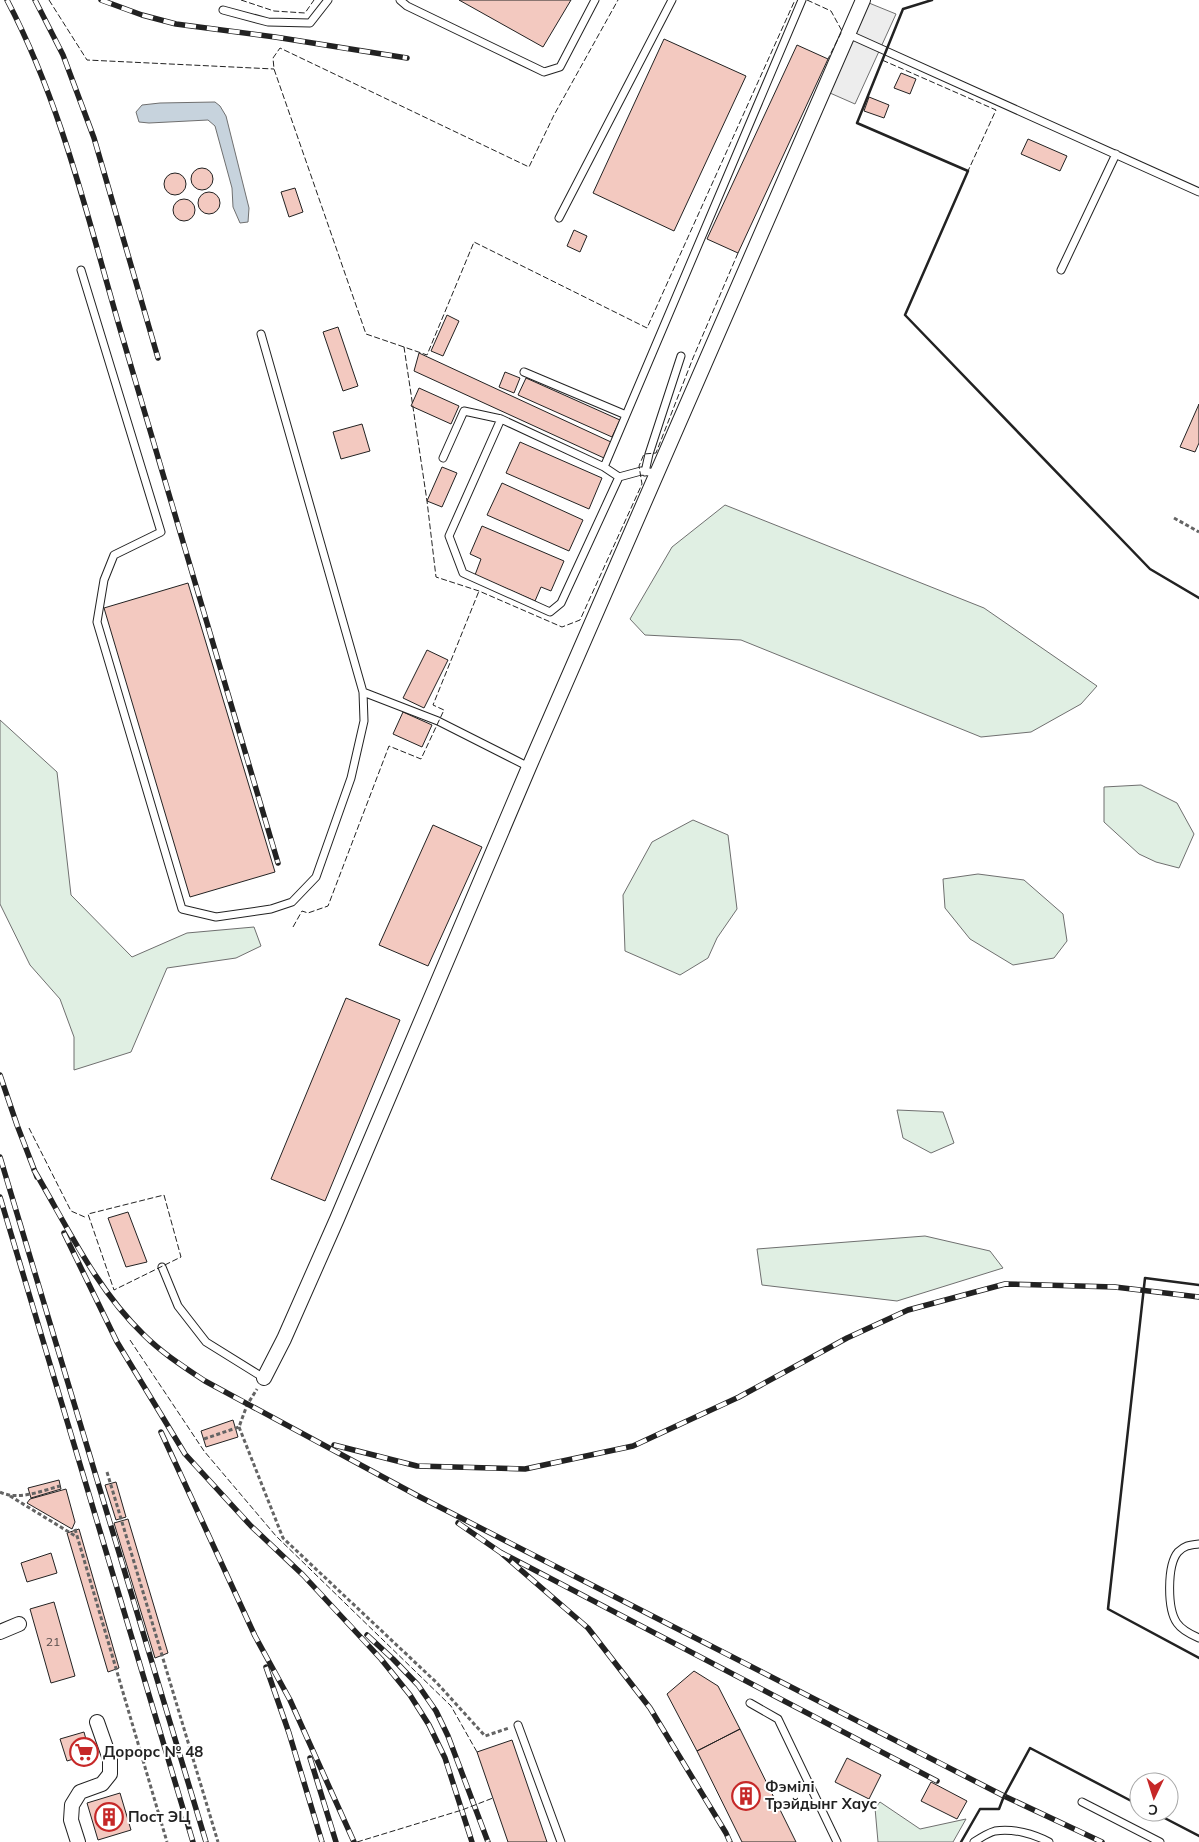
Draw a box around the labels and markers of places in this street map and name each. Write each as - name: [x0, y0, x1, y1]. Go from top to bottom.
- supermarket icon: Дорорс № 48: [69, 1737, 99, 1767]
- place label: Дорорс № 48: [103, 1742, 203, 1761]
- place label: Фэмілі Трэйдынг Хаус: [765, 1777, 877, 1813]
- building icon: Фэмілі Трэйдынг Хаус: [731, 1781, 761, 1811]
- building icon: Пост ЭЦ: [94, 1802, 124, 1832]
- place label: Пост ЭЦ: [128, 1807, 191, 1826]

